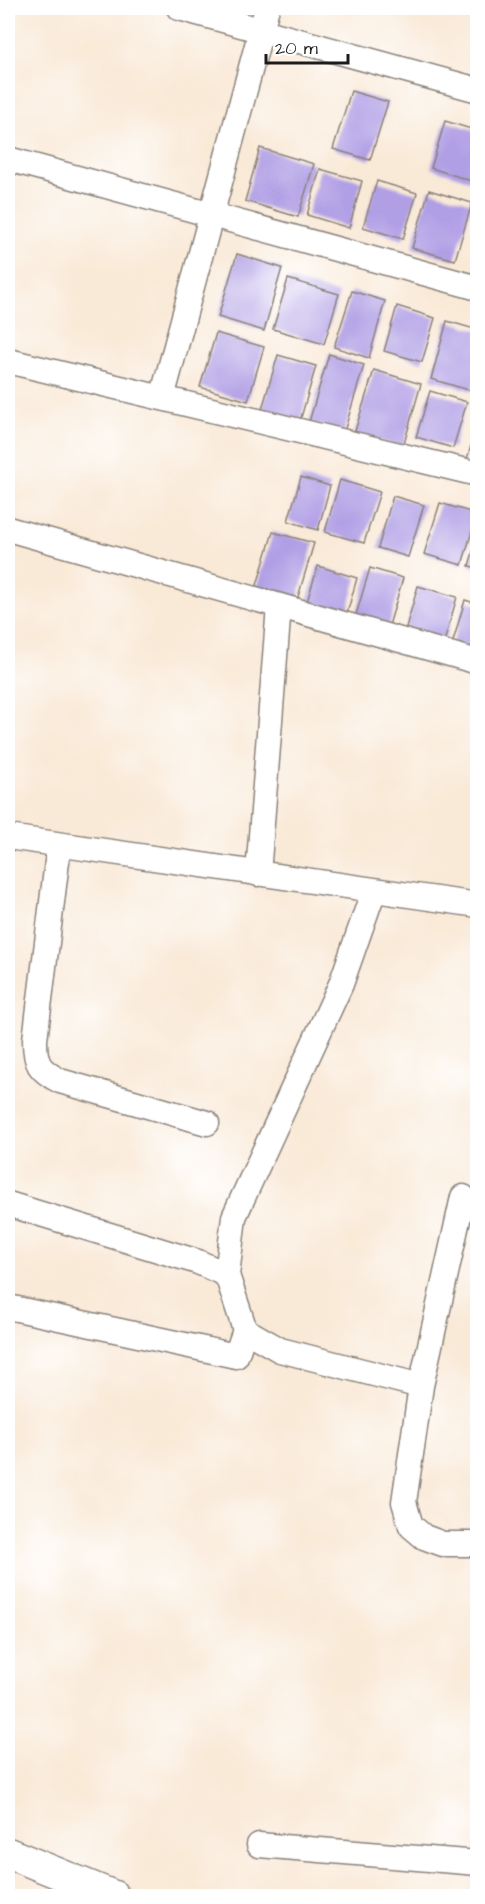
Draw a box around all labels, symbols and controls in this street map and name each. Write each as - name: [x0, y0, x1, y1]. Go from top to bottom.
- scale bar: [266, 27, 348, 65]
- text: 20 m: [275, 36, 318, 61]

